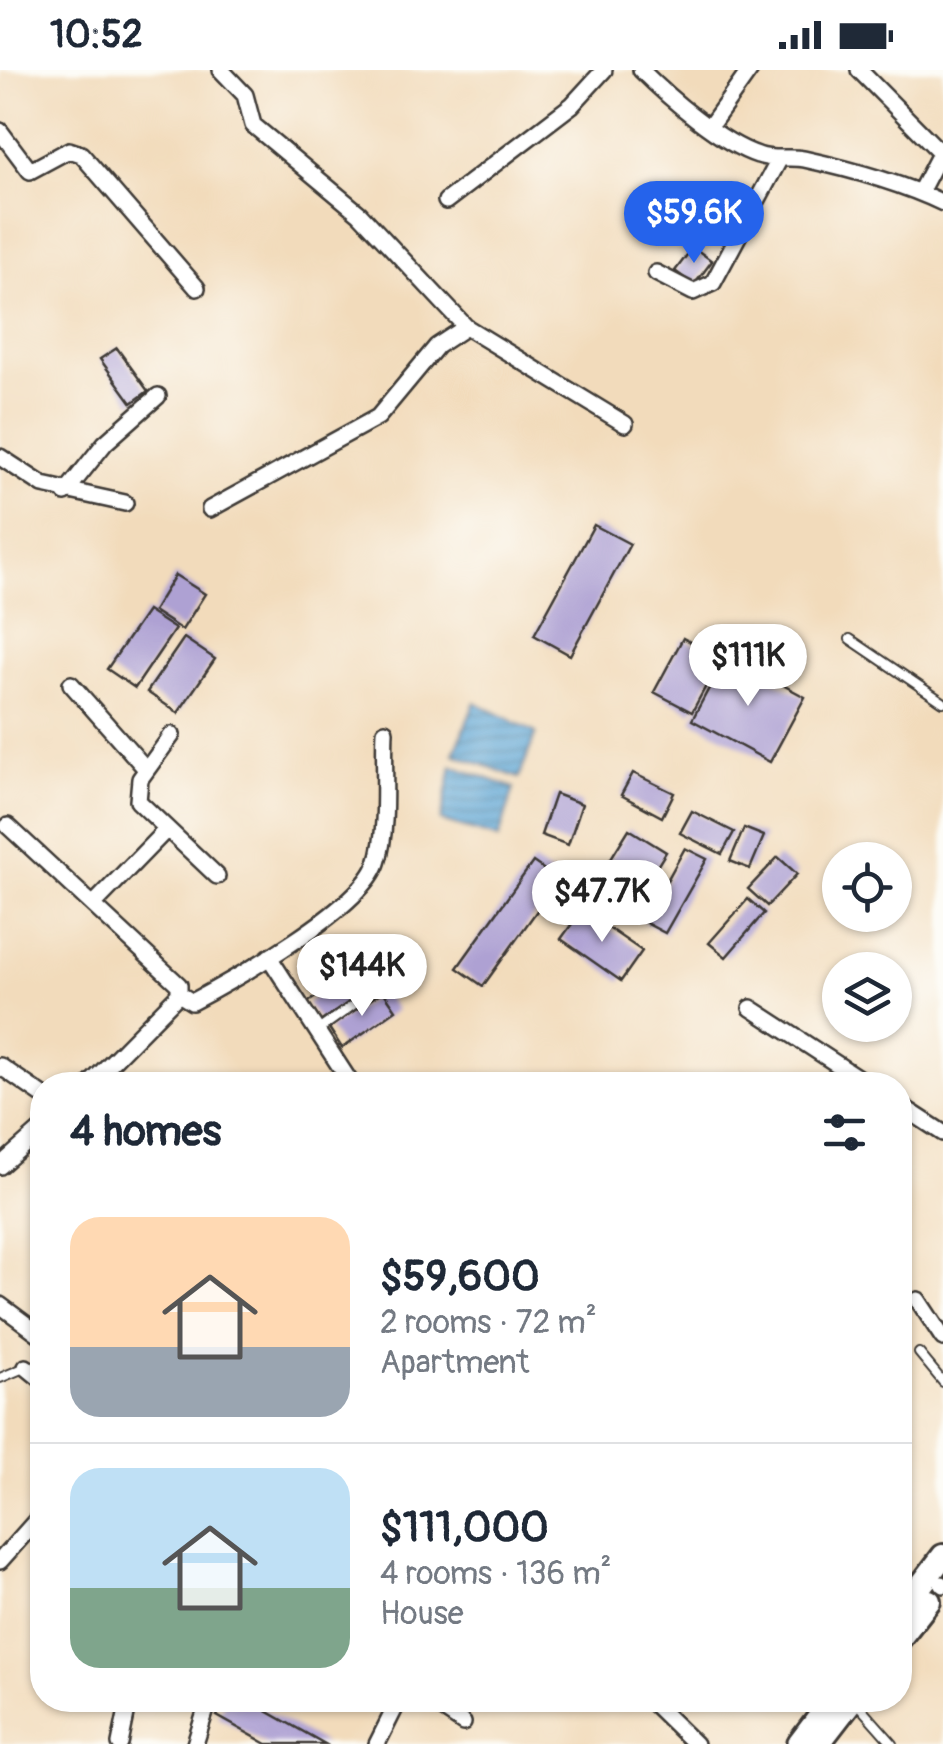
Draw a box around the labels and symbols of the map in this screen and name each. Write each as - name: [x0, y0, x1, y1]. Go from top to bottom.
- pin: $59.6K: [613, 181, 775, 266]
- pin: $111K: [678, 624, 818, 709]
- pin: $47.7K: [521, 860, 683, 945]
- pin: $144K: [292, 934, 432, 1019]

